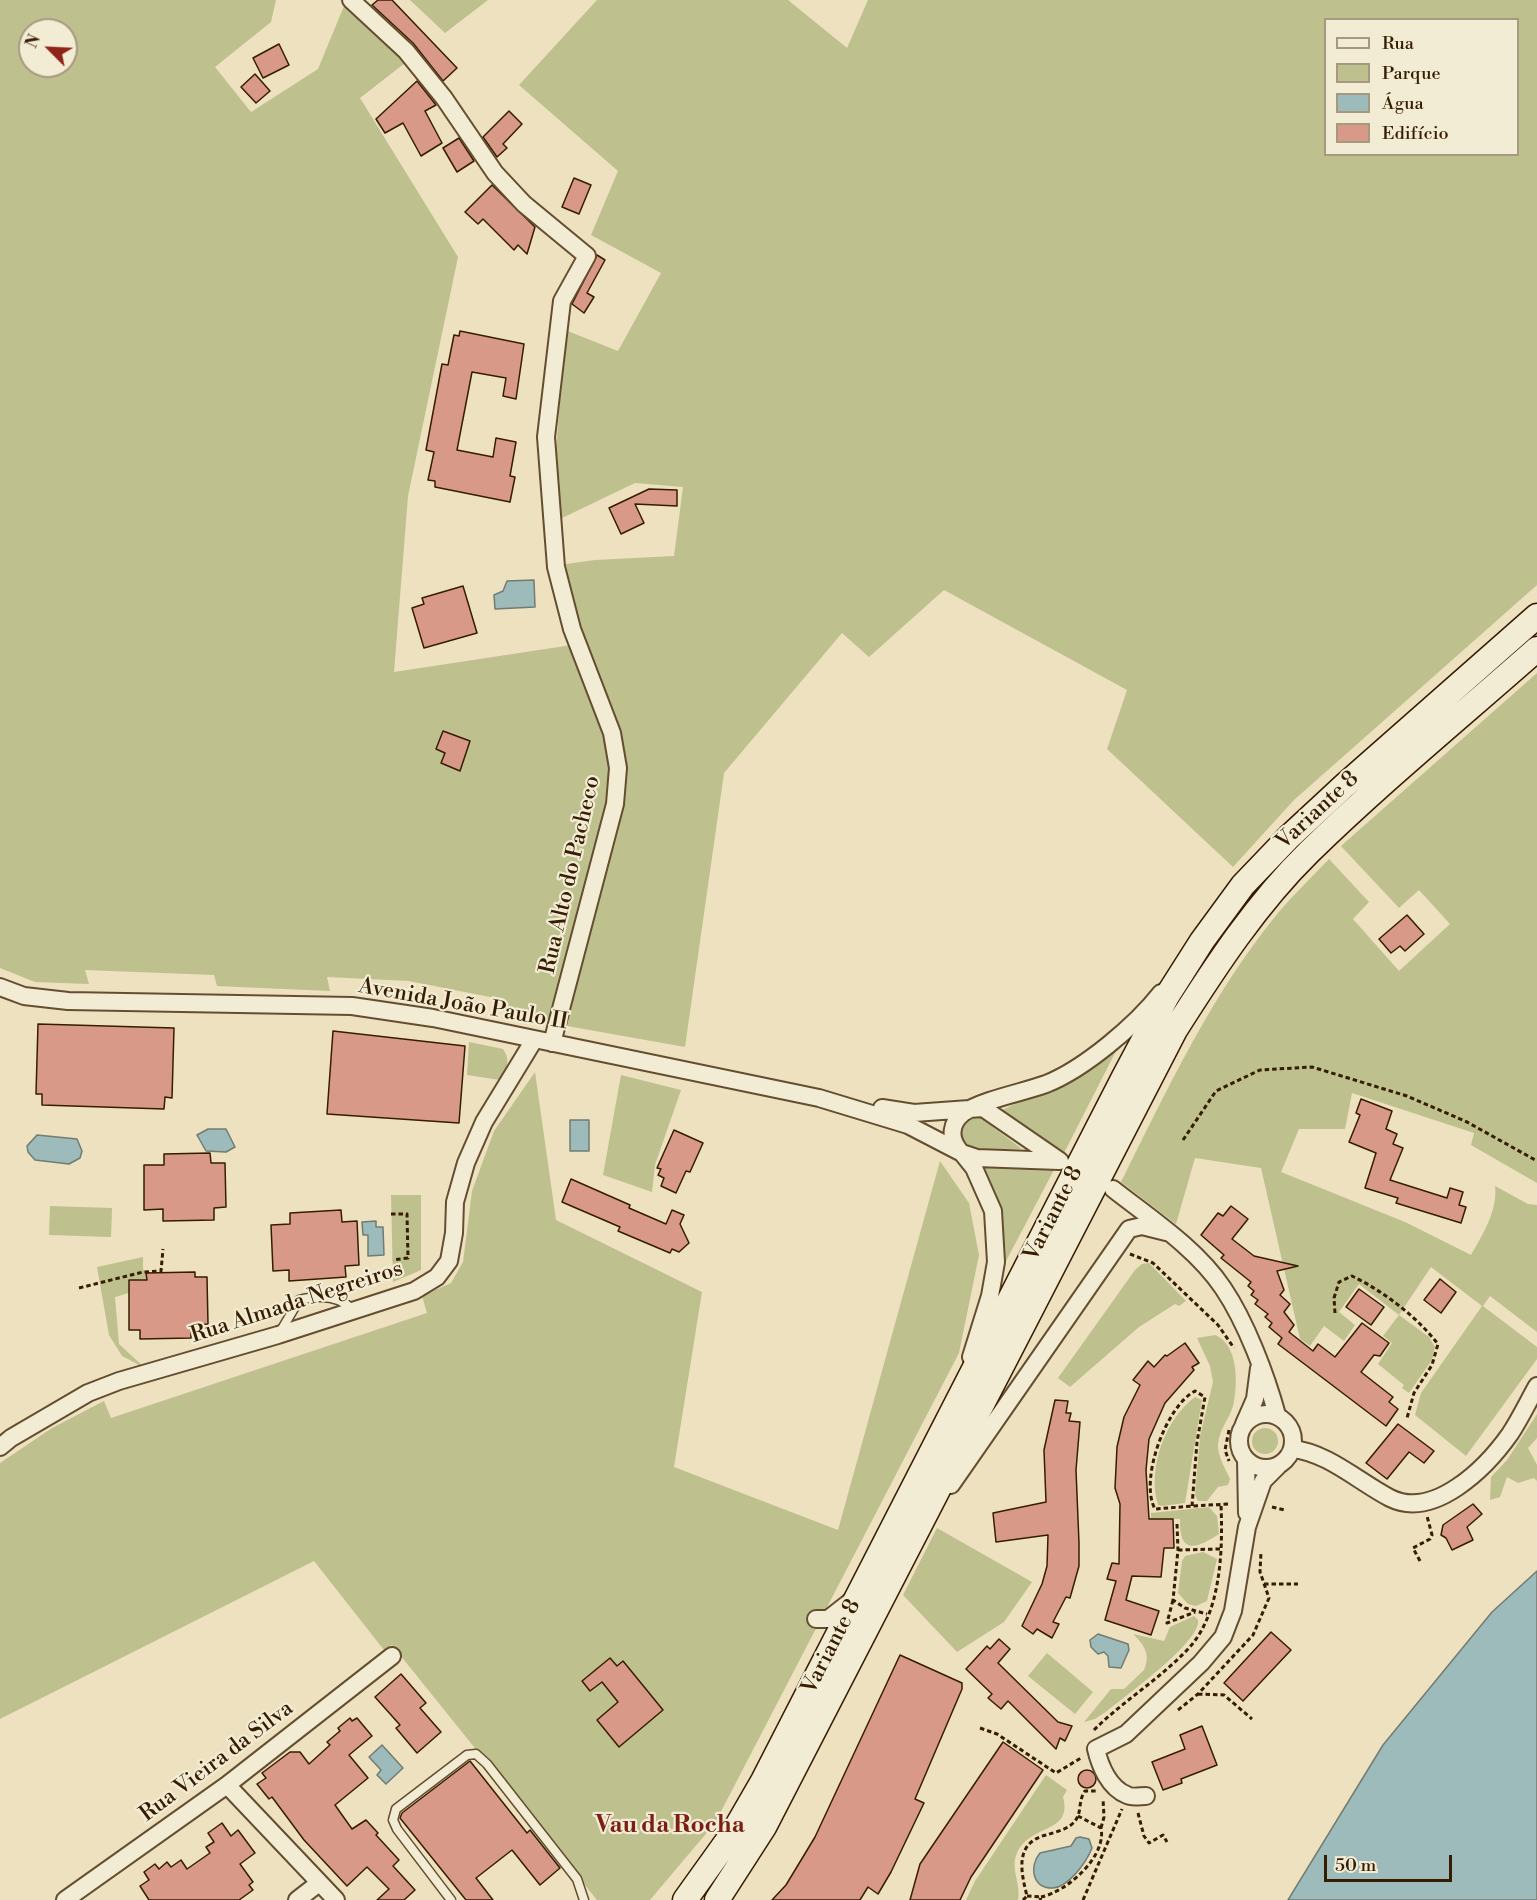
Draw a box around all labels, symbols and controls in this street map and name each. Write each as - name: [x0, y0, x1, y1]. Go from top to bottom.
- north arrow: [18, 18, 78, 78]
- legend: [1324, 18, 1519, 156]
- text: N: [22, 32, 45, 51]
- text: Rua: [1382, 32, 1414, 55]
- text: Parque: [1382, 62, 1441, 85]
- text: Água: [1382, 92, 1424, 115]
- text: Edifício: [1382, 122, 1449, 145]
- street label: Variante 8: [1271, 766, 1365, 856]
- street label: Rua Alto do Pacheco: [535, 773, 607, 977]
- street label: Avenida João Paulo II: [356, 974, 570, 1036]
- street label: Variante 8: [1019, 1162, 1089, 1266]
- street label: Rua Almada Negreiros: [188, 1256, 406, 1350]
- street label: Variante 8: [797, 1595, 867, 1699]
- street label: Rua Vieira da Silva: [135, 1696, 299, 1828]
- district label: Vau da Rocha: [595, 1812, 745, 1840]
- scale bar: [1327, 1843, 1454, 1881]
- text: 50 m: [1335, 1854, 1376, 1877]

